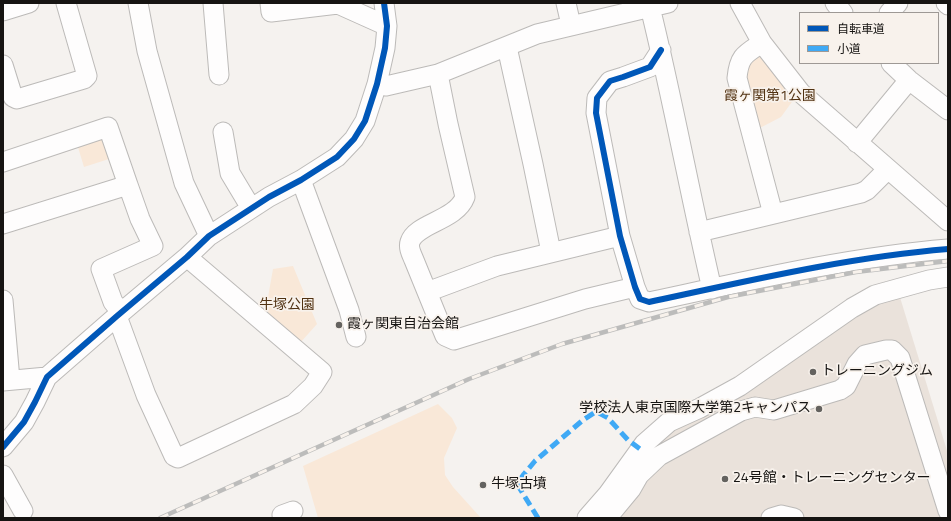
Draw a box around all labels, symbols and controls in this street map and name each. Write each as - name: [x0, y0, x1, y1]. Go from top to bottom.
- legend: [799, 12, 939, 64]
- text: 自転車道: [837, 19, 885, 38]
- text: 小道: [837, 39, 861, 58]
- park label: 霞ヶ関第1公園: [724, 89, 816, 105]
- park label: 牛塚公園: [259, 298, 315, 314]
- place label: 霞ヶ関東自治会館: [347, 317, 459, 333]
- marker: 霞ヶ関東自治会館: [334, 320, 344, 330]
- place label: トレーニングジム: [821, 364, 933, 380]
- marker: トレーニングジム: [808, 367, 818, 377]
- place label: 学校法人東京国際大学第2キャンパス: [579, 401, 811, 417]
- marker: 学校法人東京国際大学第2キャンパス: [814, 404, 824, 414]
- place label: 24号館・トレーニングセンター: [733, 471, 931, 487]
- marker: 24号館・トレーニングセンター: [720, 474, 730, 484]
- place label: 牛塚古墳: [491, 477, 547, 493]
- marker: 牛塚古墳: [478, 480, 488, 490]

